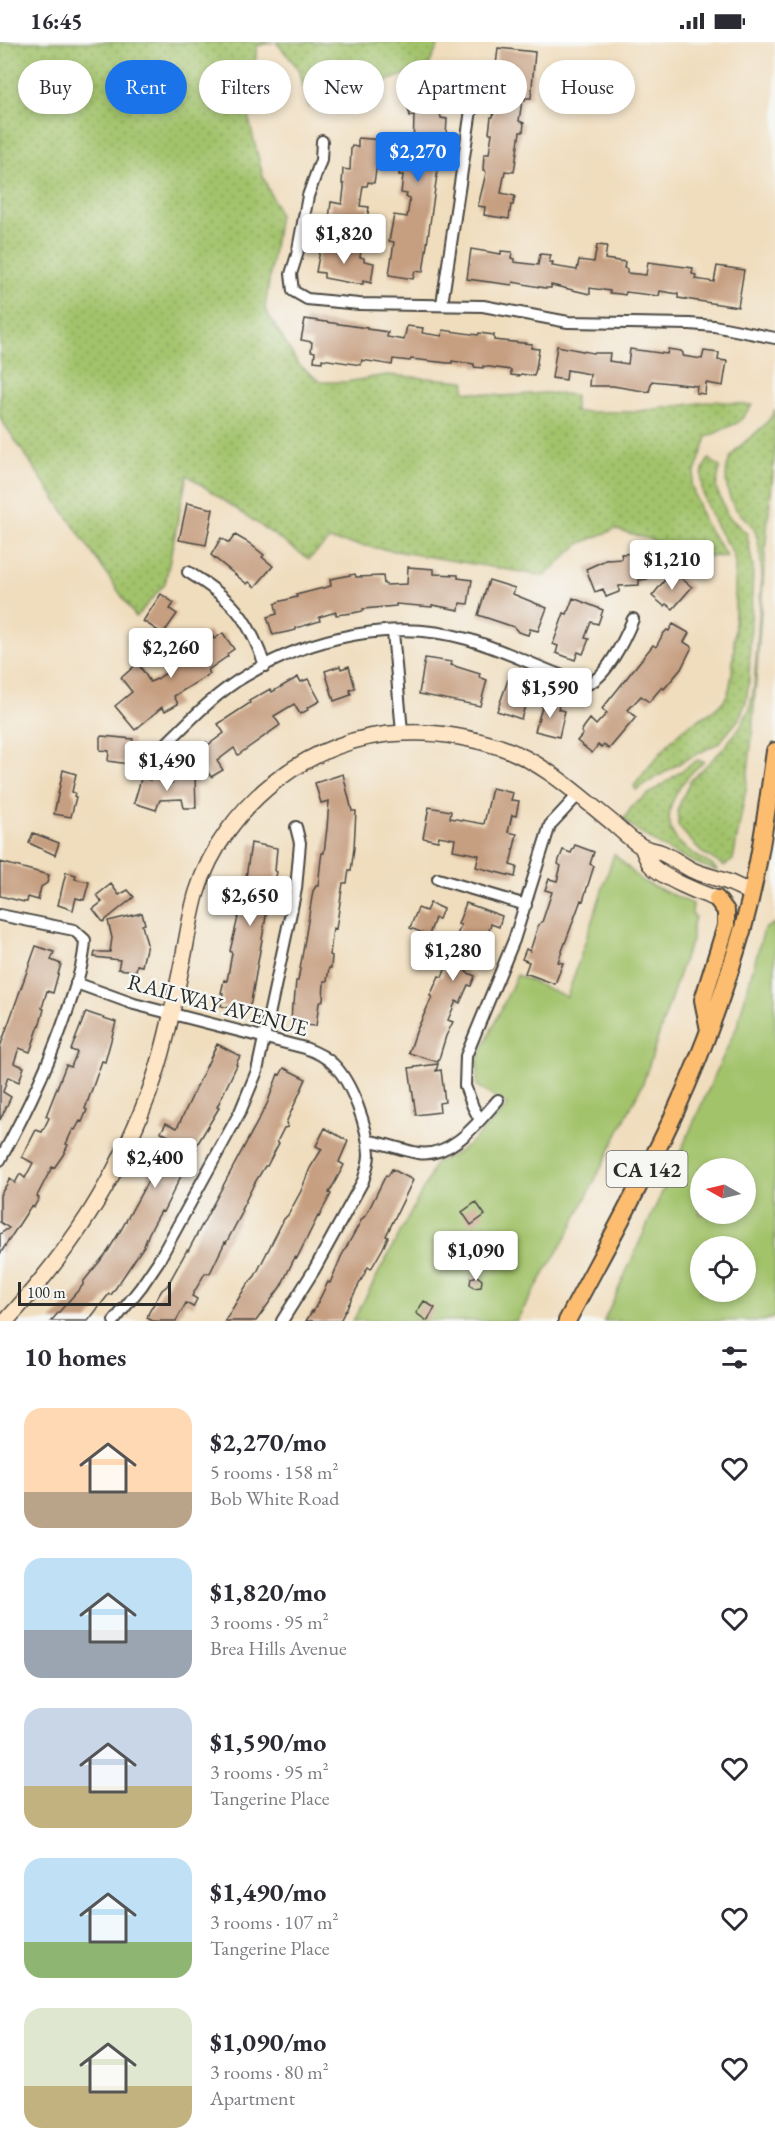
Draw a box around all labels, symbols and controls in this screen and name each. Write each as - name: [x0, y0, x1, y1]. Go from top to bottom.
- text: 16:45: [30, 7, 83, 36]
- chip: Buy: [18, 60, 93, 114]
- chip: Rent: [105, 60, 187, 114]
- chip: Filters: [199, 60, 291, 114]
- chip: New: [303, 60, 384, 114]
- chip: Apartment: [396, 60, 527, 114]
- chip: House: [539, 60, 635, 114]
- pin: $2,270: [369, 132, 467, 183]
- text: $2,270: [390, 138, 446, 164]
- pin: $1,820: [295, 214, 393, 265]
- text: $1,820: [316, 220, 372, 246]
- pin: $1,210: [623, 540, 721, 591]
- text: $1,210: [644, 546, 700, 572]
- pin: $2,260: [122, 628, 220, 679]
- text: $2,260: [143, 634, 199, 660]
- pin: $1,590: [501, 668, 599, 719]
- text: $1,590: [522, 674, 578, 700]
- pin: $1,490: [118, 741, 216, 792]
- text: $1,490: [139, 747, 195, 773]
- pin: $2,650: [201, 876, 299, 927]
- text: $2,650: [222, 882, 278, 908]
- pin: $1,280: [404, 931, 502, 982]
- text: $1,280: [425, 937, 481, 963]
- street label: RAILWAY AVENUE: [125, 967, 311, 1043]
- pin: $2,400: [106, 1138, 204, 1189]
- text: $2,400: [127, 1144, 183, 1170]
- road number: CA 142: [606, 1151, 688, 1187]
- north arrow: [690, 1158, 756, 1224]
- map controls: [690, 1158, 756, 1302]
- pin: $1,090: [427, 1231, 525, 1282]
- button: locate: [690, 1236, 756, 1302]
- text: $1,090: [448, 1237, 504, 1263]
- scale bar: [18, 1279, 171, 1306]
- text: 100 m: [27, 1282, 66, 1303]
- text: 10 homes: [24, 1340, 126, 1374]
- icon: filters: [718, 1341, 751, 1374]
- text: $2,270/mo: [210, 1425, 326, 1459]
- icon: home: [72, 1432, 144, 1504]
- icon: heart: [718, 1452, 751, 1485]
- text: 5 rooms · 158 m²: [210, 1459, 338, 1485]
- text: Bob White Road: [210, 1485, 339, 1511]
- text: $1,820/mo: [210, 1575, 326, 1609]
- icon: home: [72, 1582, 144, 1654]
- icon: heart: [718, 1602, 751, 1635]
- text: 3 rooms · 95 m²: [210, 1609, 329, 1635]
- text: Brea Hills Avenue: [210, 1635, 347, 1661]
- text: $1,590/mo: [210, 1725, 326, 1759]
- icon: home: [72, 1732, 144, 1804]
- icon: heart: [718, 1752, 751, 1785]
- text: 3 rooms · 95 m²: [210, 1759, 329, 1785]
- text: Tangerine Place: [210, 1785, 330, 1811]
- text: $1,490/mo: [210, 1875, 326, 1909]
- icon: home: [72, 1882, 144, 1954]
- icon: heart: [718, 1902, 751, 1935]
- text: 3 rooms · 107 m²: [210, 1909, 338, 1935]
- text: Tangerine Place: [210, 1935, 330, 1961]
- text: $1,090/mo: [210, 2025, 326, 2059]
- icon: home: [72, 2032, 144, 2104]
- icon: heart: [718, 2052, 751, 2085]
- text: 3 rooms · 80 m²: [210, 2059, 329, 2085]
- text: Apartment: [210, 2085, 295, 2111]

